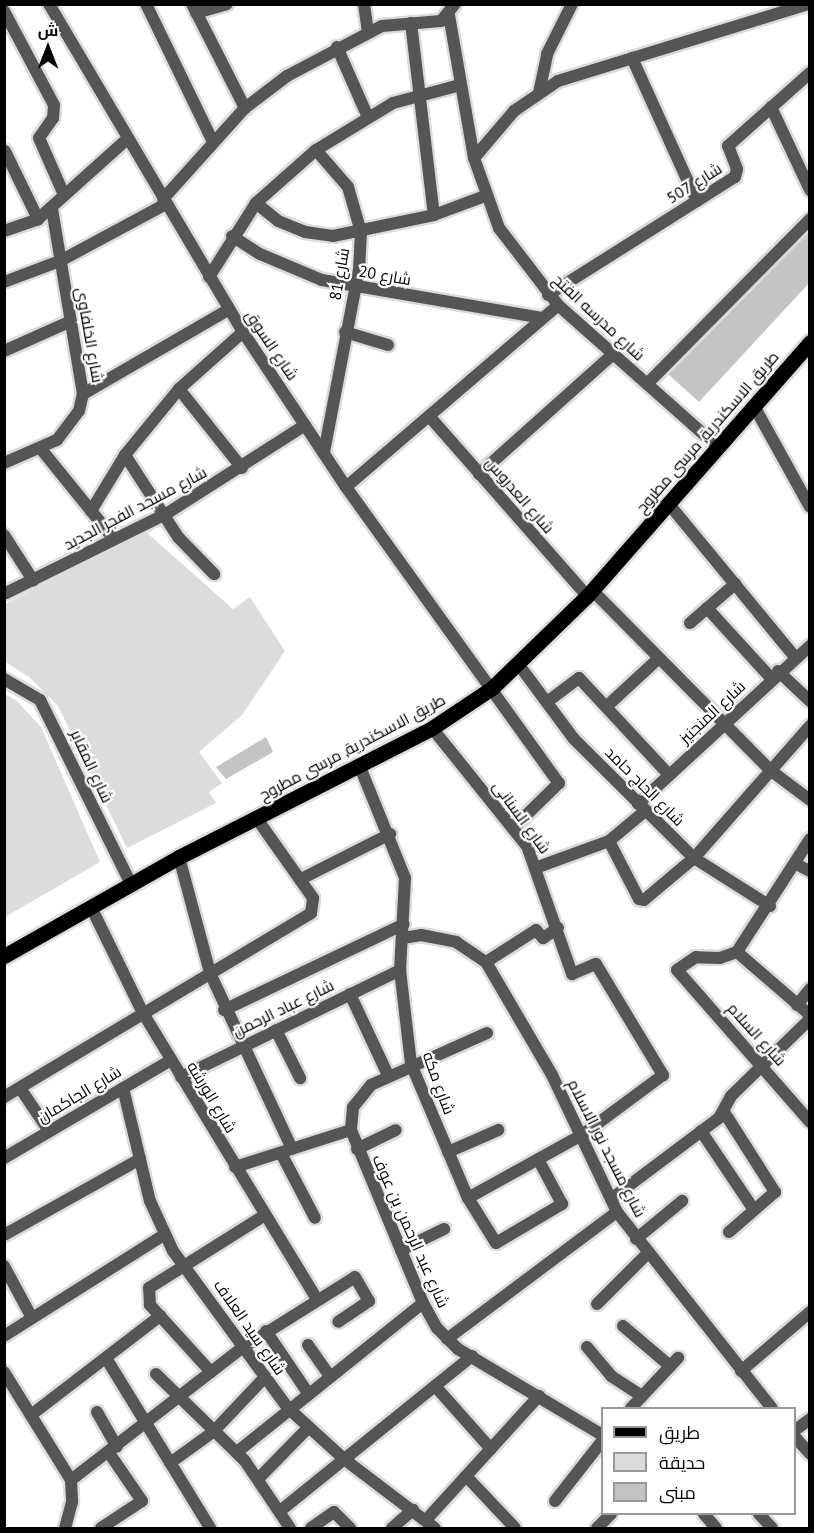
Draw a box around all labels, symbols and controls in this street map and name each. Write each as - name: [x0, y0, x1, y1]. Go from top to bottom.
- north arrow: [18, 18, 78, 78]
- text: ش: [38, 20, 58, 40]
- street label: شارع 507: [663, 159, 725, 207]
- street label: شارع 81: [325, 246, 353, 302]
- street label: شارع 20: [357, 261, 413, 289]
- street label: شارع مدرسه الفتح: [549, 269, 649, 365]
- street label: شارع الخلفاوى: [72, 286, 108, 384]
- street label: شارع السوق: [241, 306, 303, 384]
- street label: طريق الاسكندرية, مرسى مطروح: [631, 347, 783, 517]
- street label: شارع العدروس: [482, 453, 558, 537]
- street label: شارع مسجد الفجر الجديد: [60, 462, 210, 554]
- street label: شارع المنجنيز: [675, 677, 749, 747]
- street label: طريق الاسكندرية, مرسى مطروح: [255, 689, 449, 805]
- street label: شارع المقابر: [67, 726, 117, 806]
- street label: شارع الحاج حامد: [601, 742, 689, 830]
- street label: شارع السنانى: [489, 777, 555, 857]
- street label: شارع عباد الرحمن: [229, 975, 337, 1041]
- street label: شارع السلام: [724, 998, 790, 1070]
- street label: شارع مكه: [419, 1049, 459, 1117]
- street label: شارع الورشه: [183, 1058, 241, 1136]
- street label: شارع الجاكمان: [34, 1061, 124, 1127]
- street label: شارع مسجد نور الاسلام: [564, 1076, 650, 1220]
- street label: شارع عبد الرحمن بن عوف: [368, 1151, 454, 1311]
- street label: شارع سيد العلاف: [210, 1276, 290, 1378]
- legend: [601, 1407, 796, 1515]
- text: طريق: [659, 1421, 700, 1444]
- text: حديقة: [659, 1451, 705, 1474]
- text: مبنى: [659, 1481, 696, 1504]

